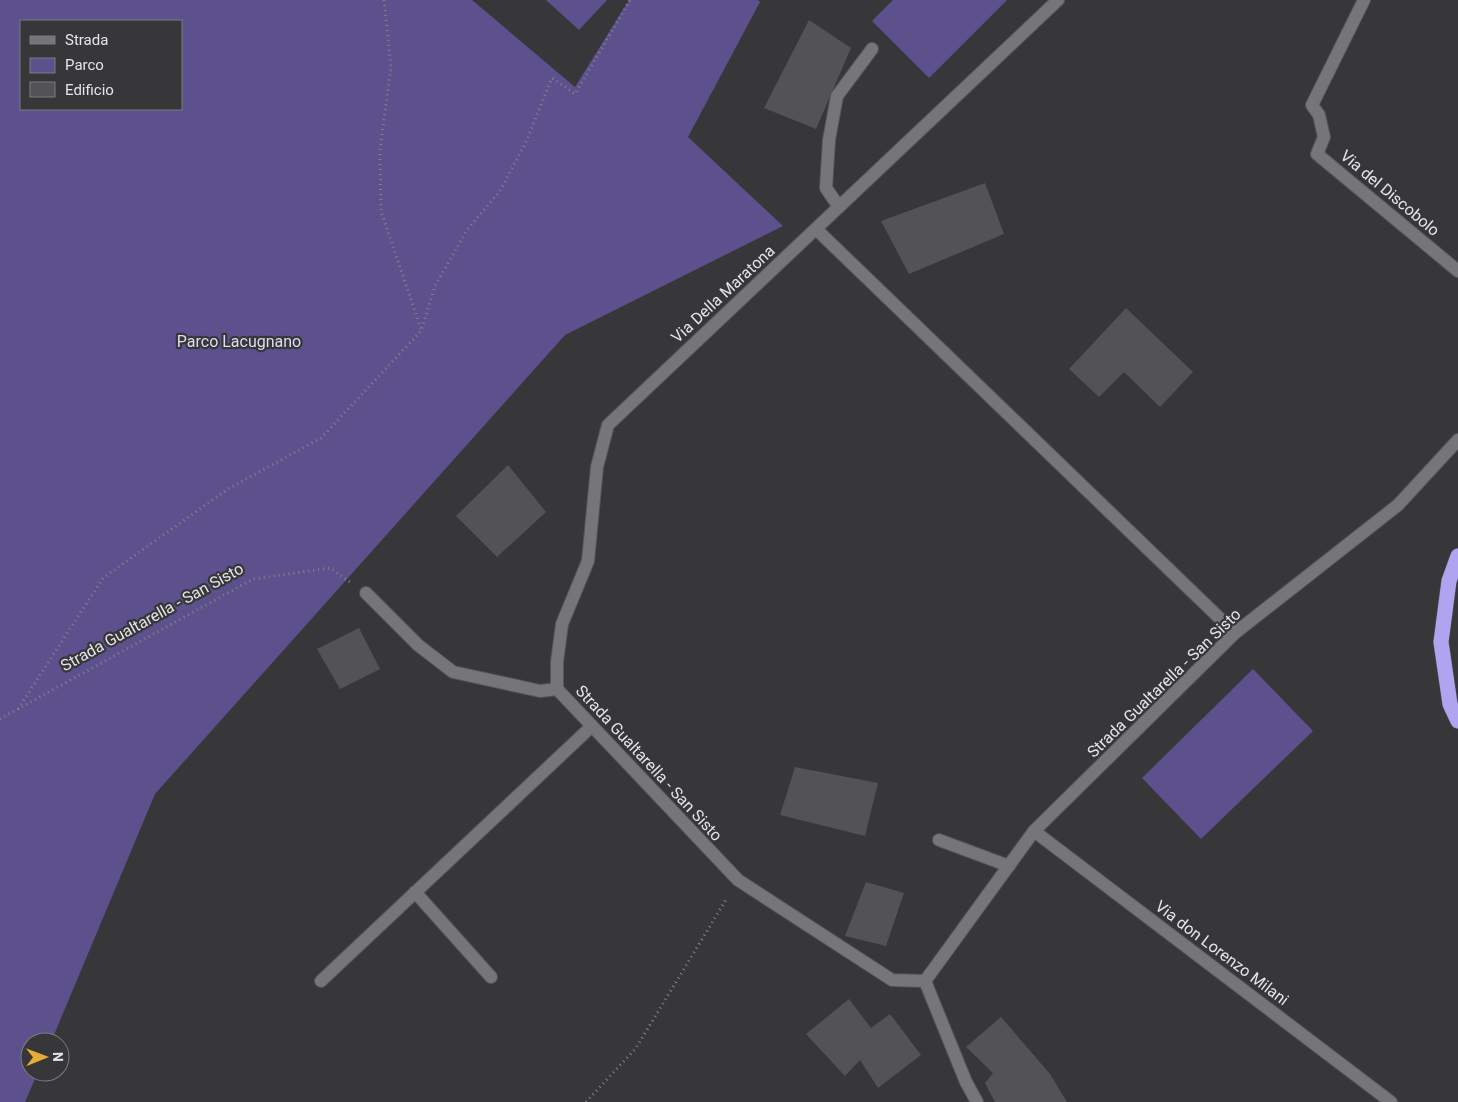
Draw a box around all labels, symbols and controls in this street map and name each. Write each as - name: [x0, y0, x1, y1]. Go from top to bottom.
- legend: [20, 20, 182, 110]
- text: Strada: [65, 31, 108, 49]
- text: Parco: [65, 56, 104, 74]
- text: Edificio: [65, 81, 114, 99]
- street label: Via del Discobolo: [1337, 146, 1443, 240]
- street label: Via Della Maratona: [667, 241, 779, 347]
- park label: Parco Lacugnano: [177, 332, 301, 351]
- street label: Strada Gualtarella - San Sisto: [57, 559, 247, 675]
- street label: Strada Gualtarella - San Sisto: [1083, 605, 1245, 761]
- street label: Strada Gualtarella - San Sisto: [572, 681, 726, 845]
- street label: Via don Lorenzo Milani: [1152, 897, 1292, 1009]
- north arrow: [20, 1032, 70, 1082]
- text: N: [50, 1052, 66, 1062]

